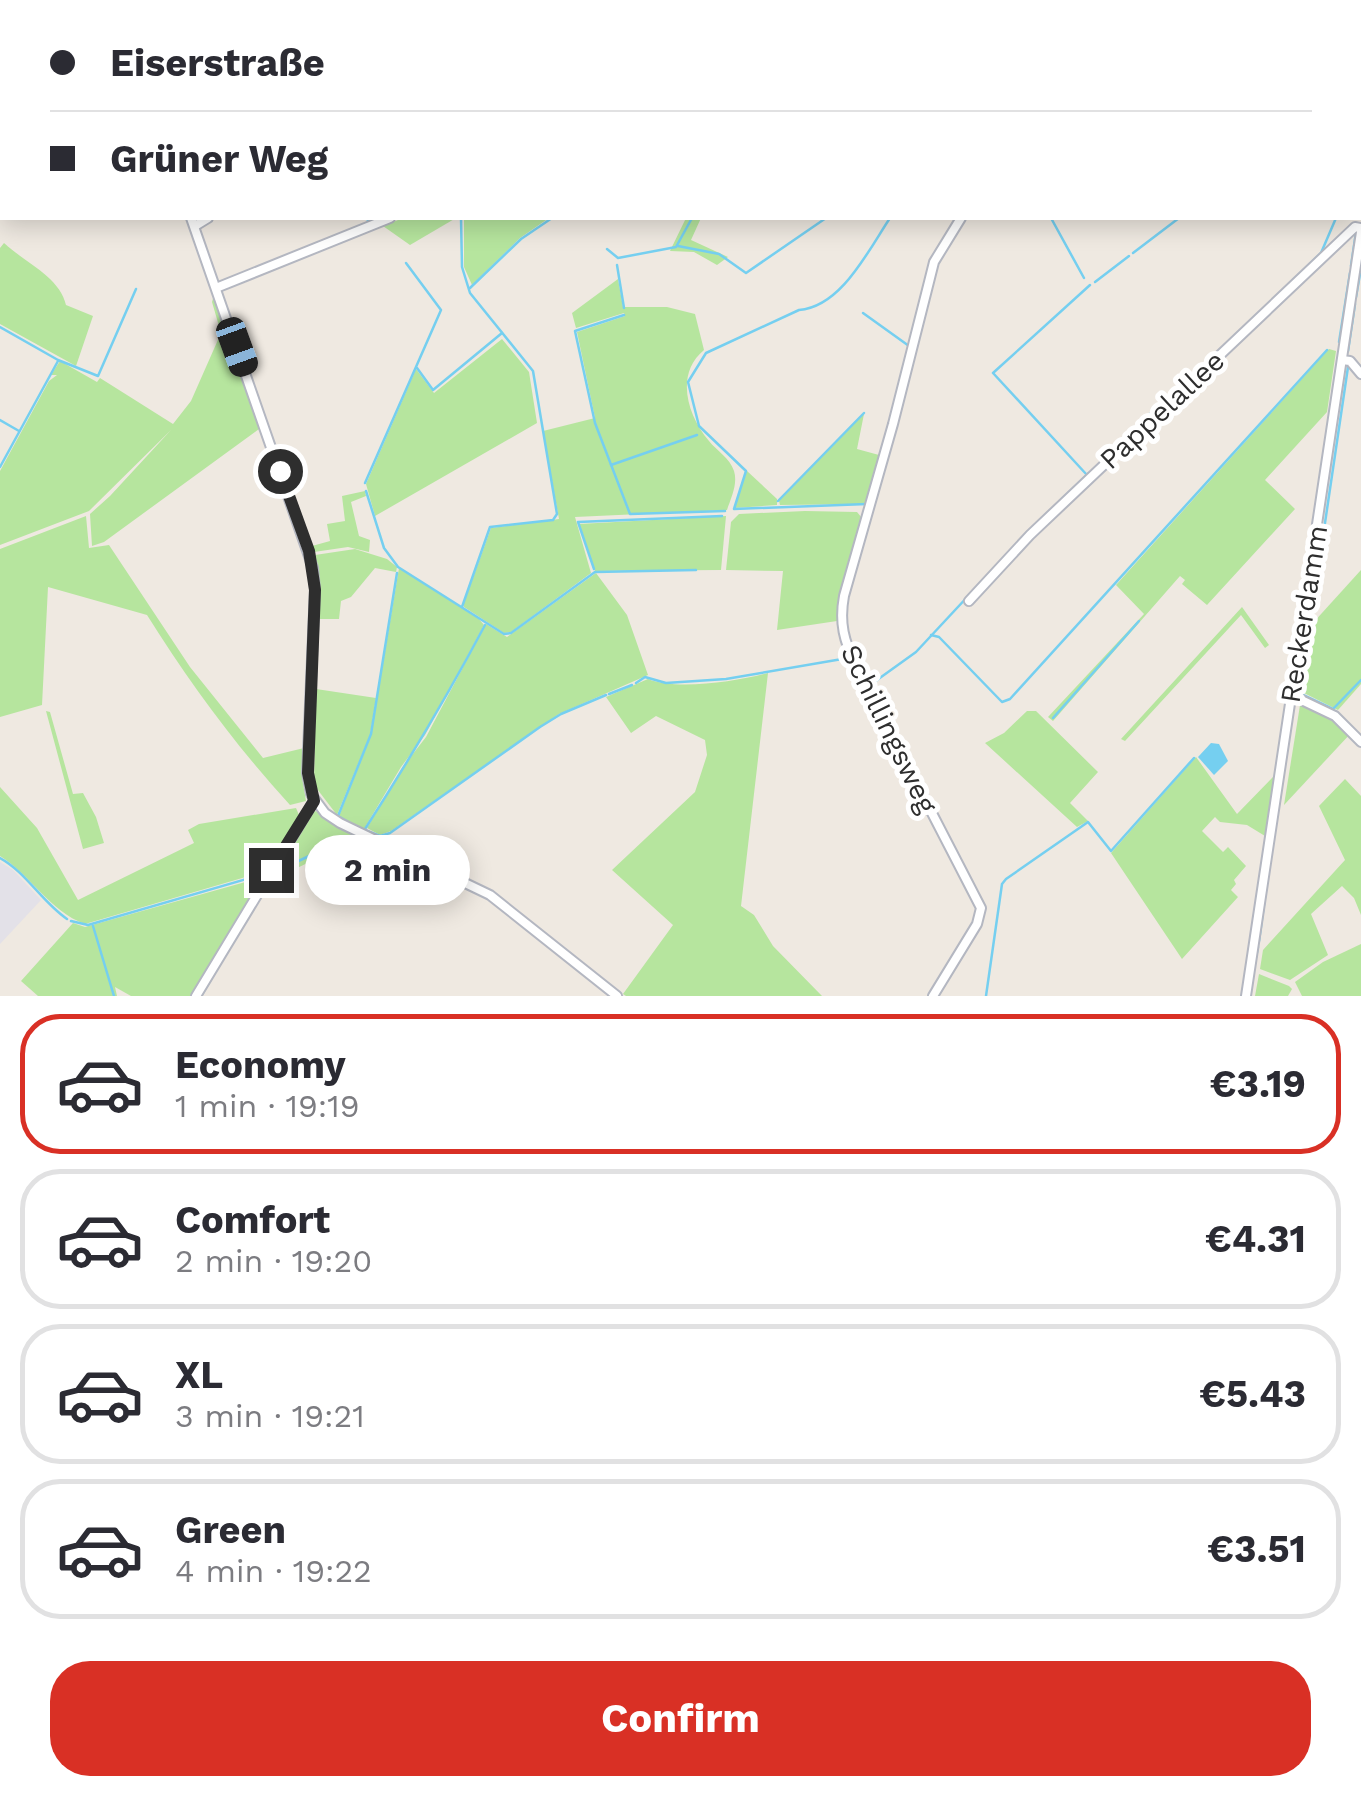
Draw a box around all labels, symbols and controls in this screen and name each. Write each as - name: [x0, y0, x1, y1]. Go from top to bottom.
- text: Eiserstraße: [110, 41, 325, 85]
- text: Grüner Weg: [110, 137, 328, 181]
- car: [213, 314, 261, 380]
- street label: Pappelallee: [1093, 344, 1231, 476]
- route start: [258, 449, 303, 494]
- street label: Reckerdamm: [1274, 523, 1334, 705]
- street label: Schillingsweg: [834, 639, 944, 819]
- callout: 2 min: [306, 835, 471, 905]
- route end: [249, 848, 294, 893]
- text: 2 min: [344, 851, 431, 889]
- icon: car: [55, 1039, 145, 1129]
- text: Economy: [175, 1043, 346, 1087]
- text: €3.19: [1210, 1062, 1306, 1106]
- text: 1 min · 19:19: [175, 1087, 360, 1125]
- icon: car: [55, 1194, 145, 1284]
- text: Comfort: [175, 1198, 330, 1242]
- text: €4.31: [1205, 1217, 1306, 1261]
- text: 2 min · 19:20: [175, 1242, 372, 1280]
- icon: car: [55, 1349, 145, 1439]
- text: XL: [175, 1353, 223, 1397]
- text: €5.43: [1199, 1372, 1306, 1416]
- text: 3 min · 19:21: [175, 1397, 365, 1435]
- icon: car: [55, 1504, 145, 1594]
- text: Green: [175, 1508, 286, 1552]
- text: €3.51: [1207, 1527, 1306, 1571]
- text: 4 min · 19:22: [175, 1552, 372, 1590]
- button: Confirm: [50, 1661, 1311, 1776]

